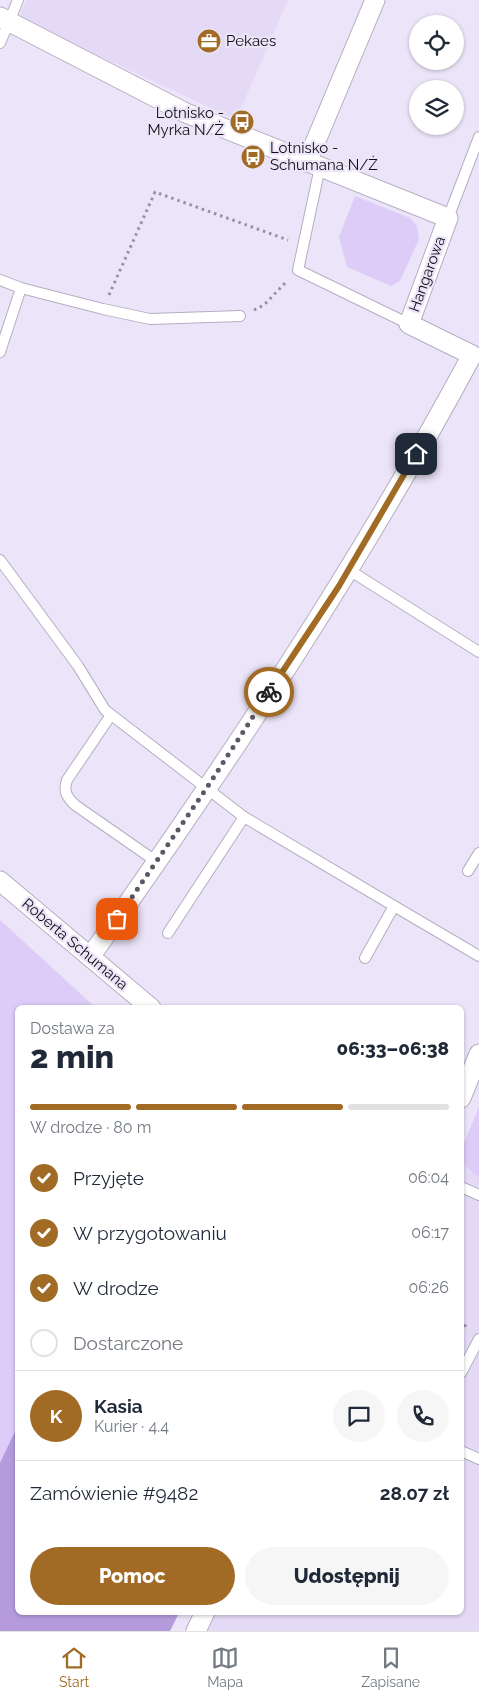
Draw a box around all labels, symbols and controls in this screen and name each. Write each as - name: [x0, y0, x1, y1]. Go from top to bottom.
- map controls: [409, 15, 464, 135]
- button: locate: [409, 15, 464, 70]
- office icon: Pekaes: [196, 28, 222, 54]
- place label: Pekaes: [226, 32, 276, 50]
- button: layers: [409, 80, 464, 135]
- place label: Lotnisko - Myrka N/Ż: [147, 104, 224, 139]
- bus stop icon: Lotnisko - Myrka N/Ż: [229, 109, 255, 135]
- place label: Lotnisko - Schumana N/Ż: [270, 139, 378, 174]
- bus stop icon: Lotnisko - Schumana N/Ż: [240, 144, 266, 170]
- street label: Hangarowa: [405, 234, 449, 314]
- pin: [395, 433, 437, 475]
- icon: home: [402, 440, 430, 468]
- courier: [244, 667, 294, 717]
- icon: bike: [255, 678, 283, 706]
- street label: Roberta Schumana: [18, 894, 132, 994]
- pin: [96, 898, 138, 940]
- icon: bag: [103, 905, 131, 933]
- text: Dostawa za: [30, 1019, 115, 1038]
- text: 06:33–06:38: [337, 1037, 449, 1059]
- text: 2 min: [30, 1038, 114, 1075]
- text: W drodze · 80 m: [30, 1118, 151, 1137]
- icon: check: [30, 1164, 58, 1192]
- text: Przyjęte: [73, 1167, 144, 1189]
- text: 06:04: [408, 1168, 449, 1187]
- icon: check: [30, 1219, 58, 1247]
- text: W przygotowaniu: [73, 1222, 227, 1244]
- text: 06:17: [411, 1223, 449, 1242]
- icon: check: [30, 1274, 58, 1302]
- text: W drodze: [73, 1277, 159, 1299]
- text: 06:26: [409, 1278, 449, 1297]
- text: Dostarczone: [73, 1332, 183, 1354]
- button: chat: [333, 1390, 385, 1442]
- button: phone: [397, 1390, 449, 1442]
- text: Kasia: [94, 1395, 143, 1417]
- text: K: [50, 1405, 62, 1427]
- text: Kurier · 4.4: [94, 1417, 169, 1436]
- text: Zamówienie #9482: [30, 1482, 198, 1504]
- text: 28.07 zł: [380, 1482, 449, 1504]
- button: Pomoc: [30, 1547, 235, 1605]
- button: Udostępnij: [245, 1547, 449, 1605]
- tab: Start: [59, 1644, 89, 1690]
- tab: Mapa: [207, 1644, 243, 1690]
- tab: Zapisane: [361, 1644, 420, 1690]

